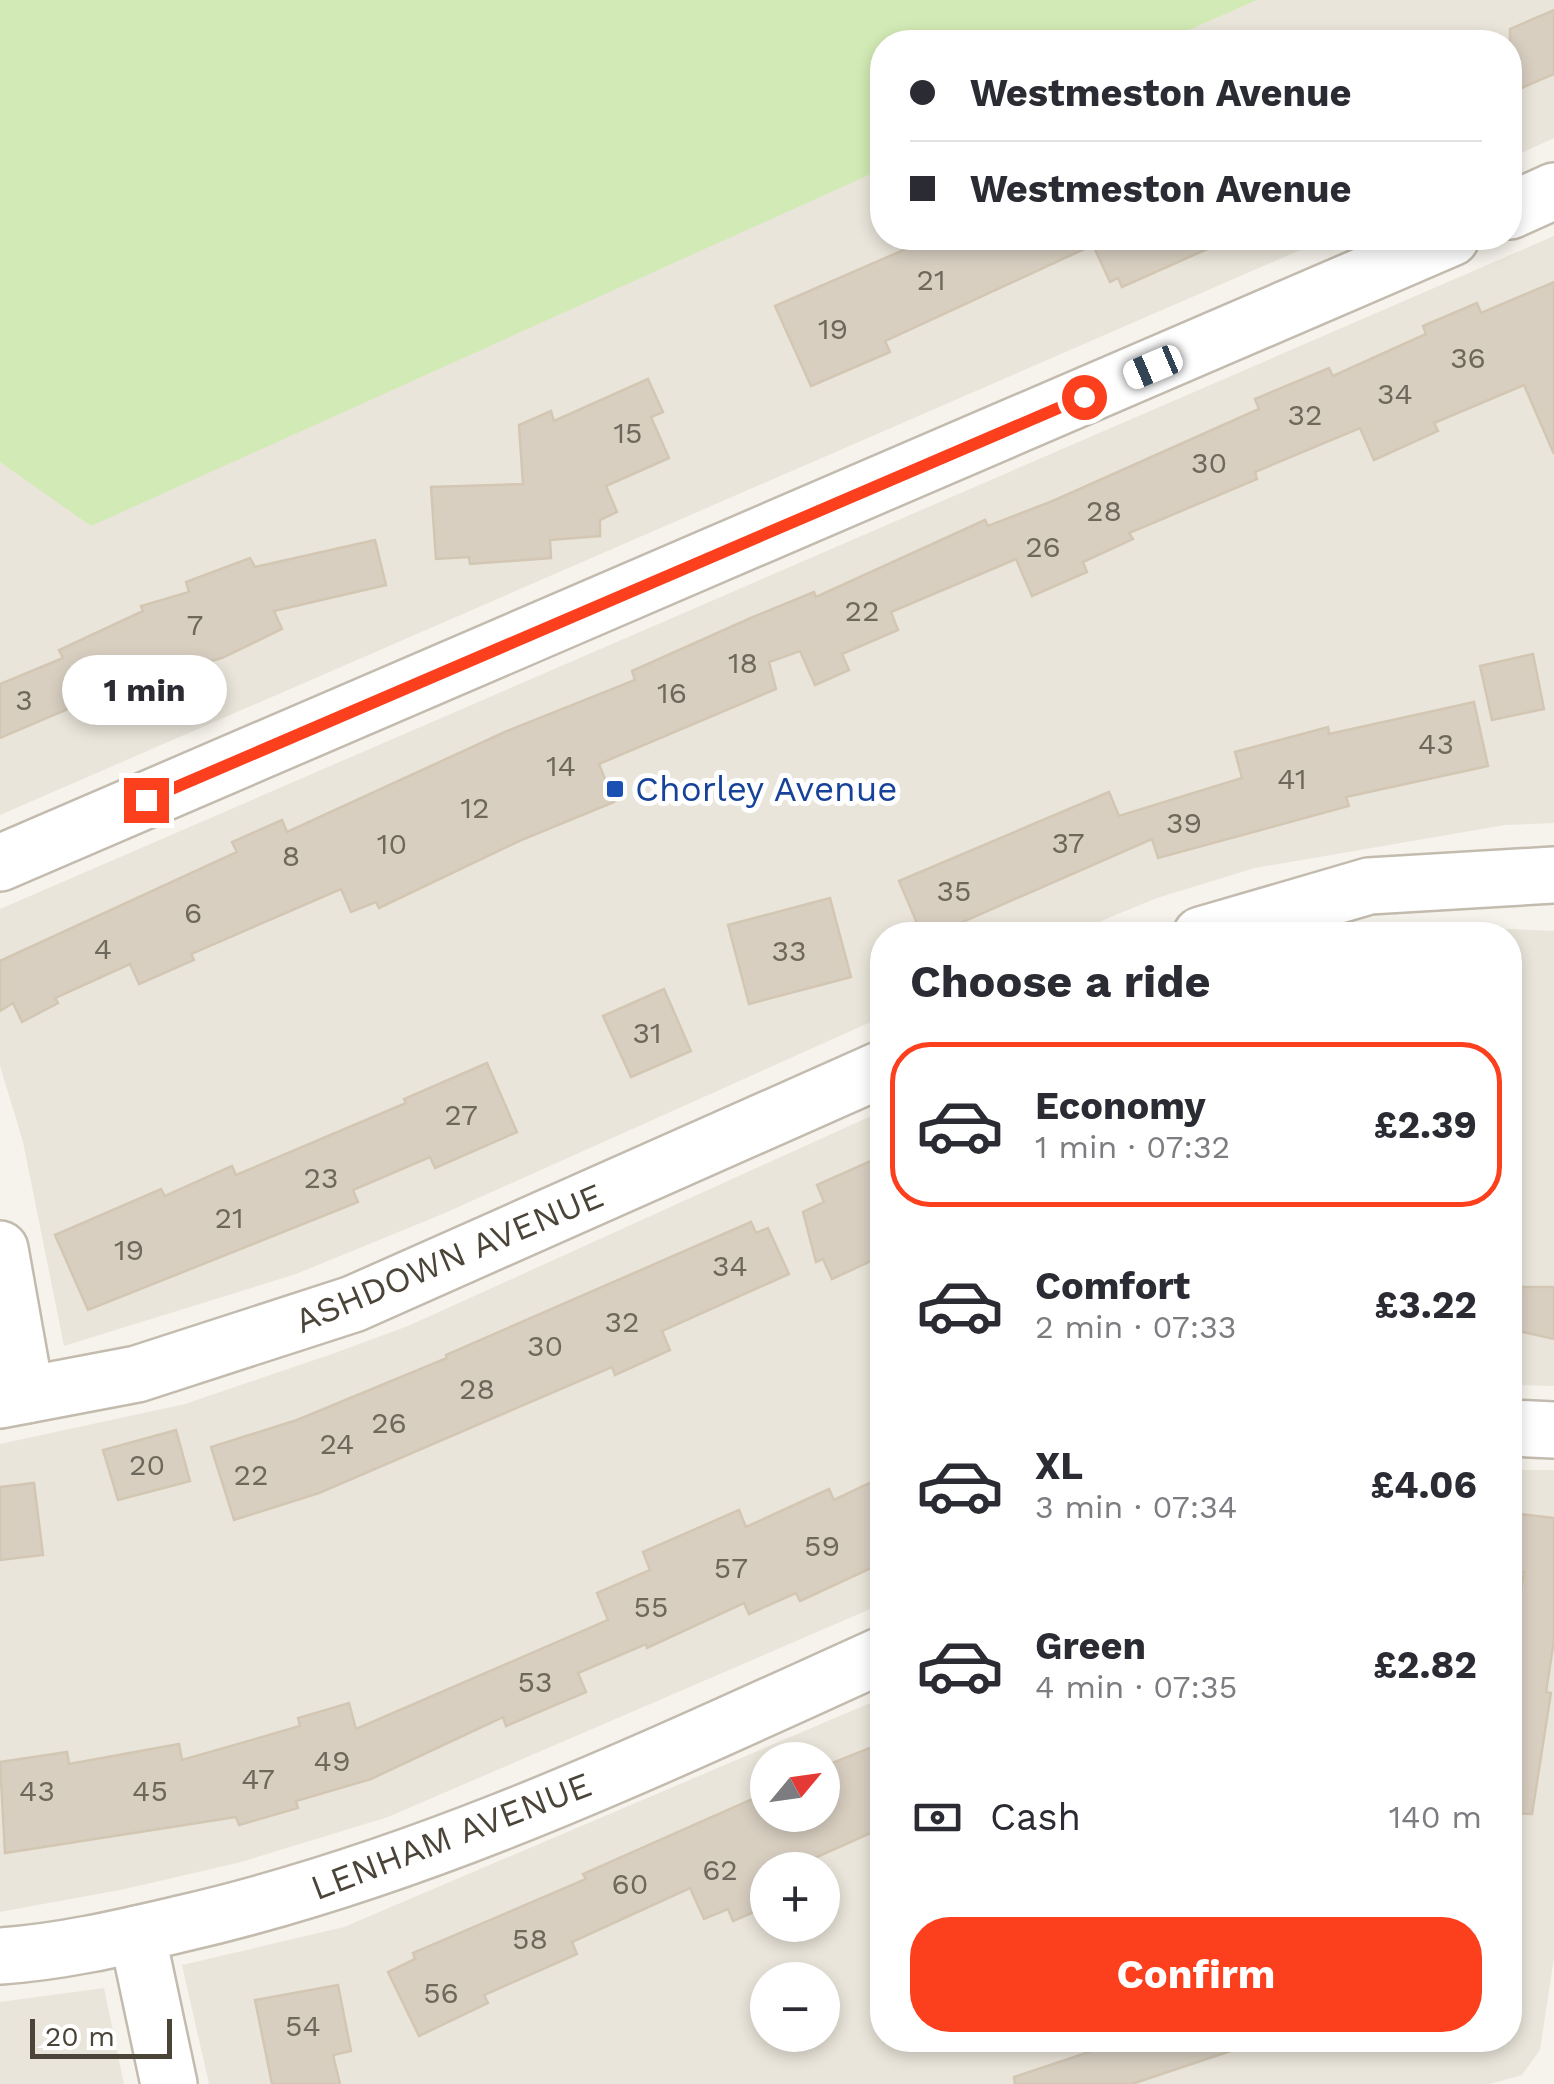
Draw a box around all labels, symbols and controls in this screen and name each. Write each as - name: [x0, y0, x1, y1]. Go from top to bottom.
- text: Westmeston Avenue: [970, 71, 1352, 115]
- text: Westmeston Avenue: [970, 167, 1352, 211]
- house number: 21: [916, 262, 946, 297]
- house number: 19: [818, 311, 848, 346]
- house number: 36: [1450, 340, 1486, 375]
- car: [1120, 341, 1186, 393]
- route start: [1062, 375, 1107, 420]
- house number: 34: [1377, 376, 1413, 411]
- house number: 32: [1288, 397, 1322, 432]
- house number: 15: [613, 415, 643, 450]
- house number: 30: [1191, 445, 1227, 480]
- house number: 28: [1086, 493, 1122, 528]
- house number: 26: [1025, 529, 1061, 564]
- house number: 22: [845, 593, 879, 628]
- house number: 7: [187, 607, 203, 642]
- house number: 18: [728, 645, 758, 680]
- callout: 1 min: [64, 655, 228, 725]
- text: 1 min: [103, 671, 186, 709]
- house number: 16: [657, 675, 687, 710]
- house number: 3: [15, 682, 33, 717]
- house number: 43: [1418, 726, 1454, 761]
- house number: 14: [546, 748, 576, 783]
- house number: 41: [1277, 761, 1307, 796]
- place label: Chorley Avenue: [635, 768, 898, 810]
- route end: [124, 778, 169, 823]
- marker: Chorley Avenue: [604, 778, 626, 800]
- house number: 12: [460, 790, 490, 825]
- house number: 39: [1166, 805, 1202, 840]
- house number: 37: [1051, 825, 1085, 860]
- house number: 10: [377, 826, 407, 861]
- house number: 8: [282, 838, 300, 873]
- house number: 35: [937, 873, 971, 908]
- house number: 6: [184, 895, 202, 930]
- house number: 4: [94, 931, 112, 966]
- house number: 33: [772, 933, 806, 968]
- text: Choose a ride: [910, 955, 1210, 1008]
- house number: 31: [632, 1015, 662, 1050]
- icon: car: [915, 1080, 1005, 1170]
- text: Economy: [1035, 1084, 1206, 1128]
- house number: 27: [444, 1097, 478, 1132]
- text: £2.39: [1374, 1103, 1477, 1147]
- text: 1 min · 07:32: [1035, 1128, 1230, 1166]
- house number: 23: [304, 1160, 338, 1195]
- street label: ASHDOWN AVENUE: [289, 1174, 609, 1342]
- house number: 21: [214, 1200, 244, 1235]
- house number: 19: [114, 1232, 144, 1267]
- house number: 34: [712, 1248, 748, 1283]
- icon: car: [915, 1260, 1005, 1350]
- text: Comfort: [1035, 1264, 1190, 1308]
- text: £3.22: [1375, 1283, 1477, 1327]
- house number: 32: [605, 1304, 639, 1339]
- text: 2 min · 07:33: [1035, 1308, 1236, 1346]
- house number: 30: [527, 1328, 563, 1363]
- house number: 28: [459, 1371, 495, 1406]
- house number: 26: [371, 1405, 407, 1440]
- house number: 24: [320, 1426, 354, 1461]
- icon: car: [915, 1440, 1005, 1530]
- text: XL: [1035, 1444, 1083, 1488]
- house number: 20: [129, 1447, 165, 1482]
- house number: 22: [234, 1457, 268, 1492]
- text: £4.06: [1370, 1463, 1477, 1507]
- text: 3 min · 07:34: [1035, 1488, 1237, 1526]
- house number: 59: [804, 1528, 840, 1563]
- house number: 57: [714, 1550, 748, 1585]
- house number: 55: [634, 1589, 668, 1624]
- icon: car: [915, 1620, 1005, 1710]
- text: Green: [1035, 1624, 1146, 1668]
- text: £2.82: [1373, 1643, 1477, 1687]
- house number: 53: [518, 1664, 552, 1699]
- text: 4 min · 07:35: [1035, 1668, 1237, 1706]
- north arrow: [750, 1742, 840, 1832]
- map controls: [750, 1742, 840, 2052]
- house number: 49: [314, 1743, 350, 1778]
- house number: 47: [241, 1761, 275, 1796]
- street label: LENHAM AVENUE: [305, 1763, 597, 1909]
- house number: 43: [19, 1773, 55, 1808]
- house number: 45: [132, 1773, 168, 1808]
- icon: cash: [910, 1790, 965, 1845]
- text: Cash: [990, 1795, 1081, 1839]
- text: 140 m: [1389, 1798, 1482, 1836]
- house number: 62: [702, 1852, 738, 1887]
- button: +: [750, 1852, 840, 1942]
- house number: 60: [612, 1866, 648, 1901]
- button: Confirm: [910, 1917, 1482, 2032]
- house number: 58: [512, 1921, 548, 1956]
- button: −: [750, 1962, 840, 2052]
- house number: 56: [423, 1975, 459, 2010]
- house number: 54: [285, 2008, 321, 2043]
- scale bar: [30, 2014, 172, 2058]
- text: 20 m: [45, 2020, 115, 2053]

